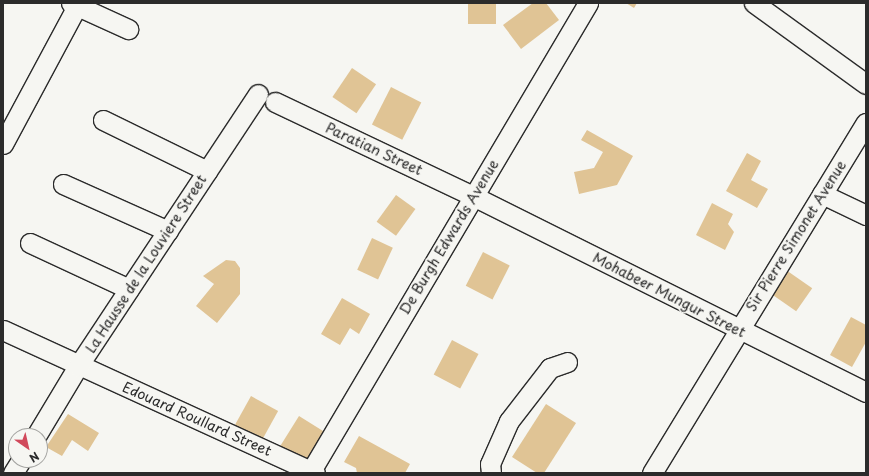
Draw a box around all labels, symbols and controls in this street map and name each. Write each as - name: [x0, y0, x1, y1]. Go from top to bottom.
- street label: Paratian Street: [323, 119, 425, 179]
- street label: De Burgh Edwards Avenue: [396, 157, 502, 317]
- street label: Sir Pierre Simonet Avenue: [742, 157, 850, 315]
- street label: La Hausse de la Louviere Street: [81, 170, 211, 358]
- street label: Mohabeer Mungur Street: [589, 249, 749, 341]
- street label: Edouard Roullard Street: [119, 378, 275, 460]
- north arrow: [8, 428, 48, 468]
- text: N: [26, 448, 43, 467]

